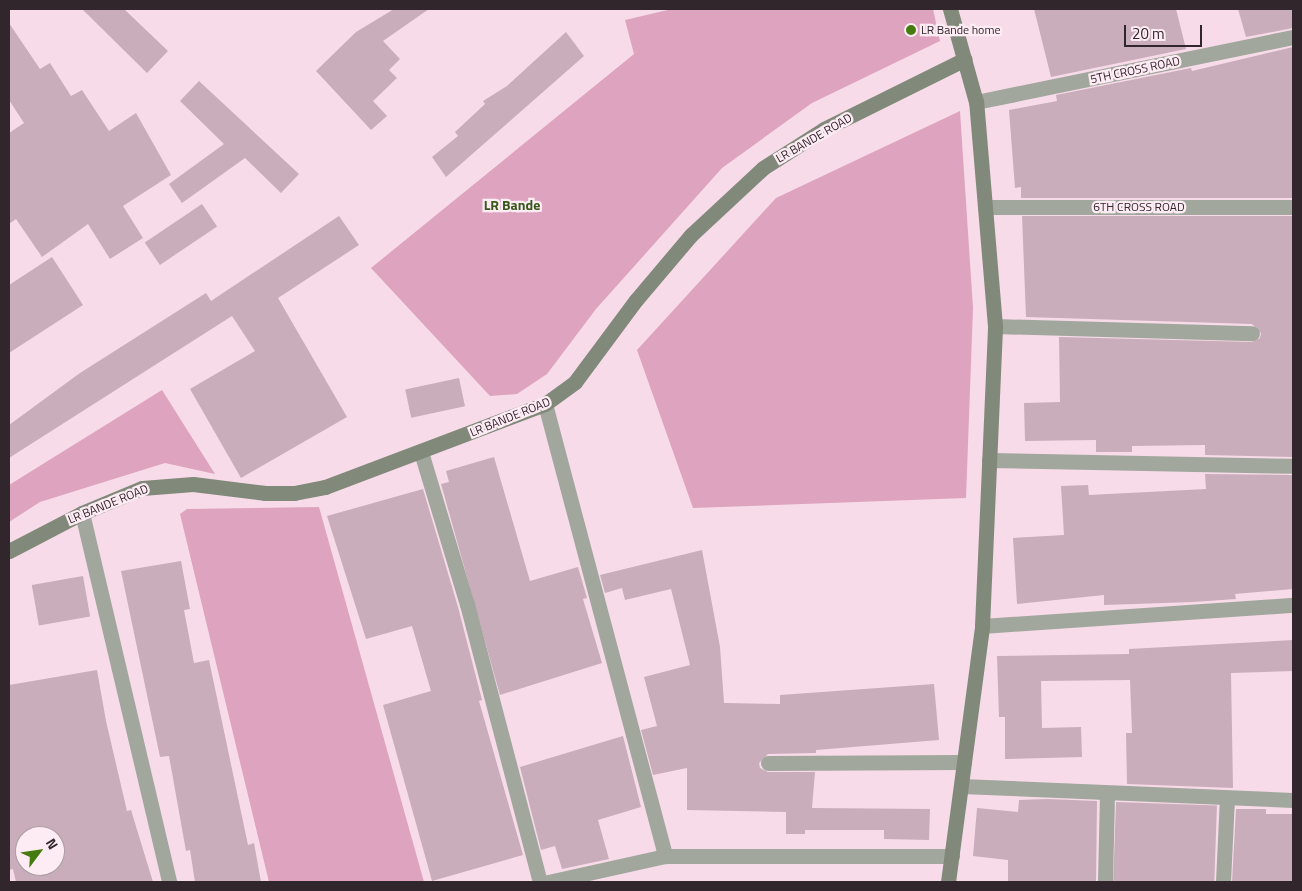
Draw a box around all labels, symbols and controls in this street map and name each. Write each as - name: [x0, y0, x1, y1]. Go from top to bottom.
- scale bar: [1127, 15, 1204, 47]
- text: 20 m: [1132, 22, 1165, 45]
- place label: LR Bande home: [921, 23, 1001, 37]
- marker: LR Bande home: [905, 24, 917, 36]
- street label: 5TH CROSS ROAD: [1089, 53, 1181, 87]
- street label: LR BANDE ROAD: [773, 110, 855, 166]
- district label: LR Bande: [484, 197, 540, 213]
- street label: 6TH CROSS ROAD: [1093, 200, 1185, 214]
- street label: LR BANDE ROAD: [468, 394, 552, 440]
- street label: LR BANDE ROAD: [66, 481, 150, 527]
- north arrow: [15, 826, 65, 876]
- text: N: [41, 834, 64, 853]

